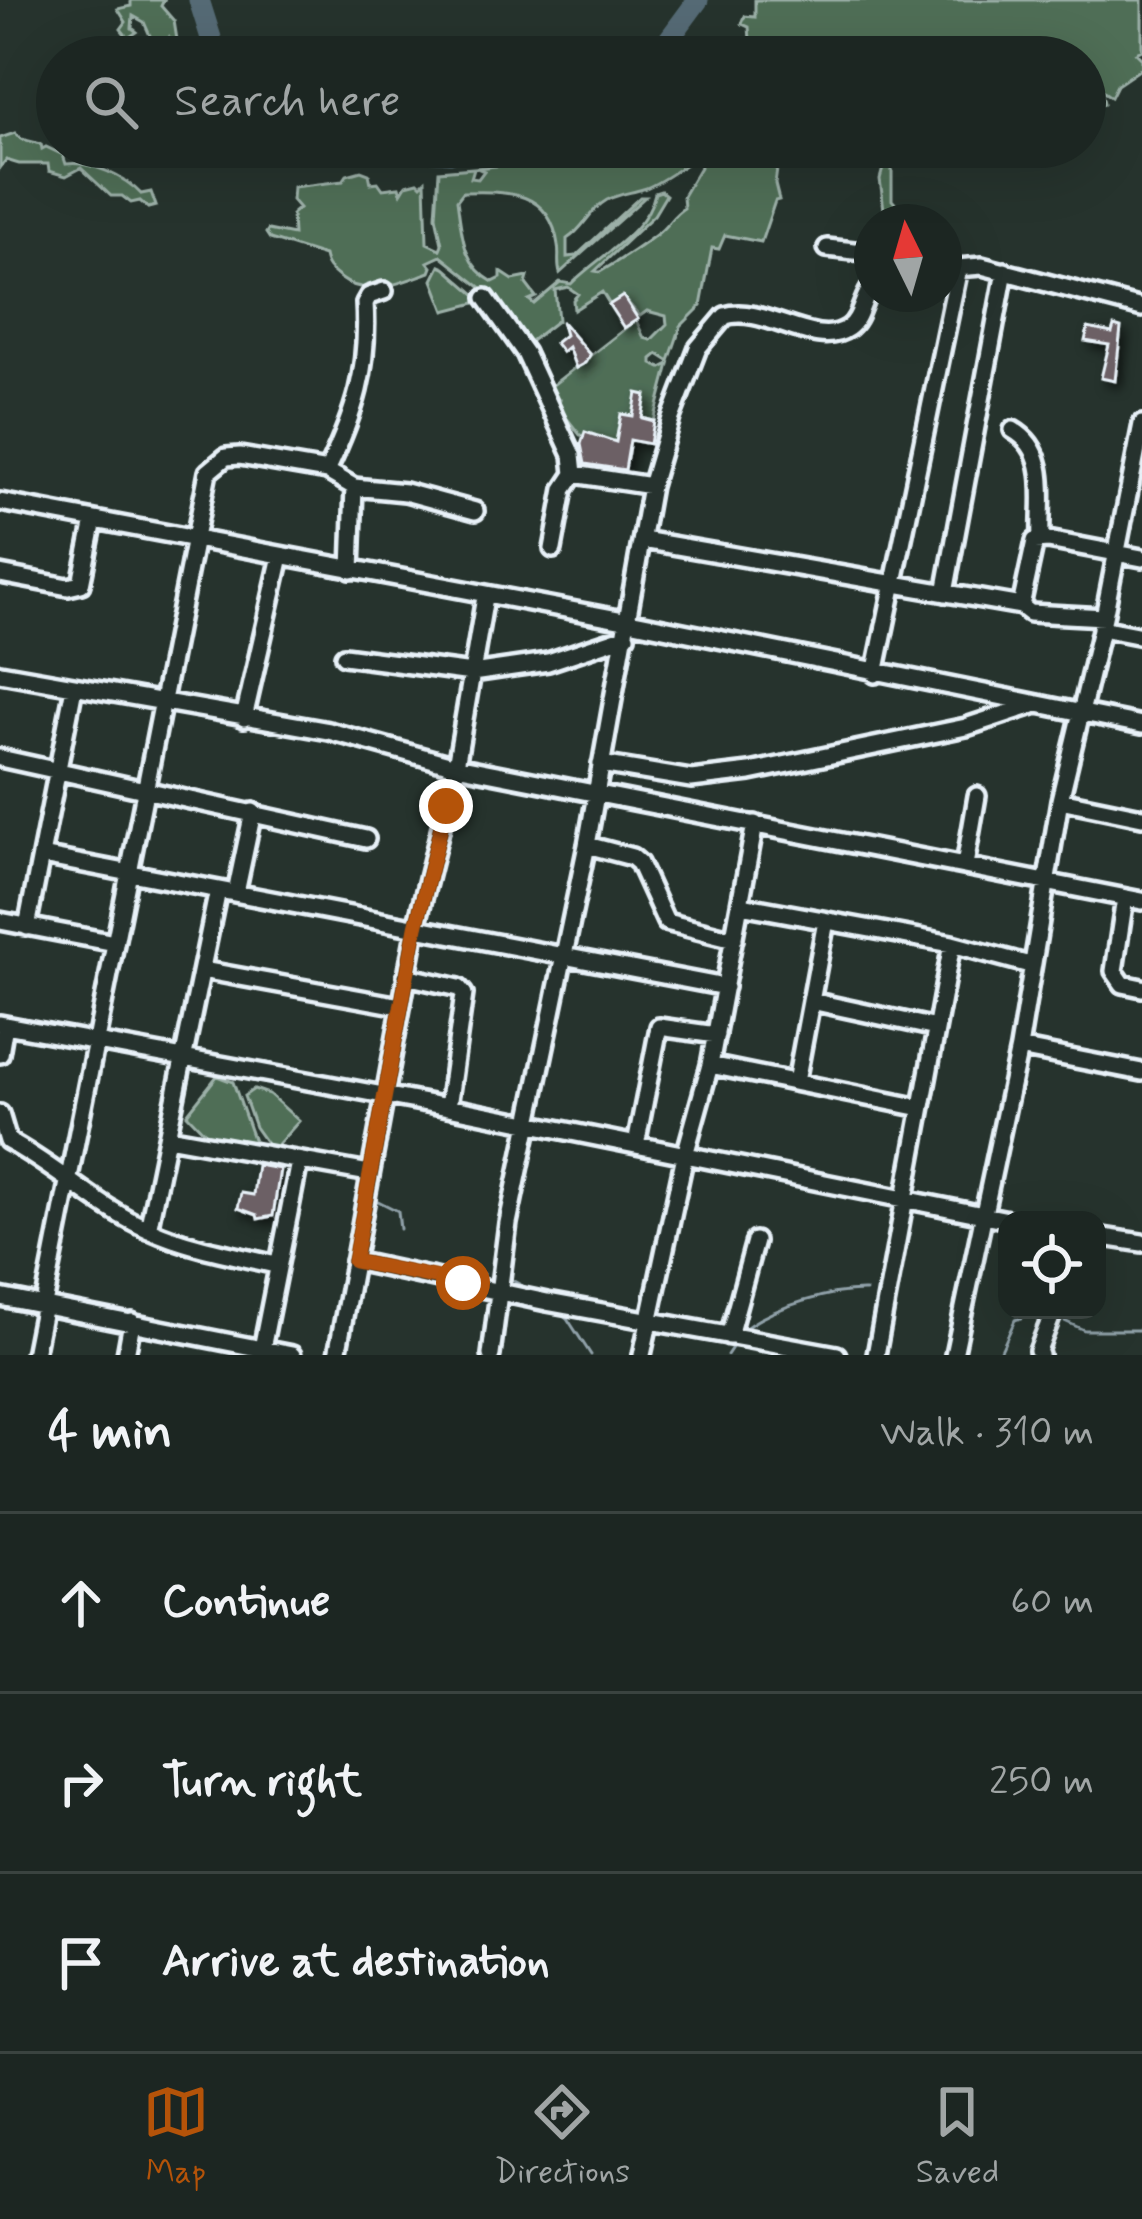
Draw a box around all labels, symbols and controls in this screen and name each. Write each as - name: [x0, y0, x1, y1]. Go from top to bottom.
- search box: [36, 36, 1106, 168]
- icon: search: [78, 69, 144, 135]
- text: Search here: [174, 73, 401, 132]
- north arrow: [854, 204, 962, 312]
- route end: [419, 779, 473, 833]
- map controls: [998, 1211, 1106, 1319]
- button: locate: [998, 1211, 1106, 1319]
- route start: [436, 1256, 490, 1310]
- text: 4 min: [48, 1400, 172, 1466]
- text: Walk · 310 m: [880, 1408, 1094, 1459]
- icon: ahead: [48, 1570, 114, 1636]
- text: Continue: [162, 1573, 330, 1632]
- text: 60 m: [1010, 1577, 1094, 1628]
- icon: right: [48, 1750, 114, 1816]
- text: Turn right: [162, 1753, 362, 1812]
- text: 250 m: [989, 1757, 1094, 1808]
- icon: arrive: [48, 1930, 114, 1996]
- text: Arrive at destination: [162, 1933, 550, 1992]
- tab: Map: [143, 2079, 209, 2195]
- tab: Directions: [494, 2079, 630, 2195]
- tab: Saved: [916, 2079, 999, 2195]

